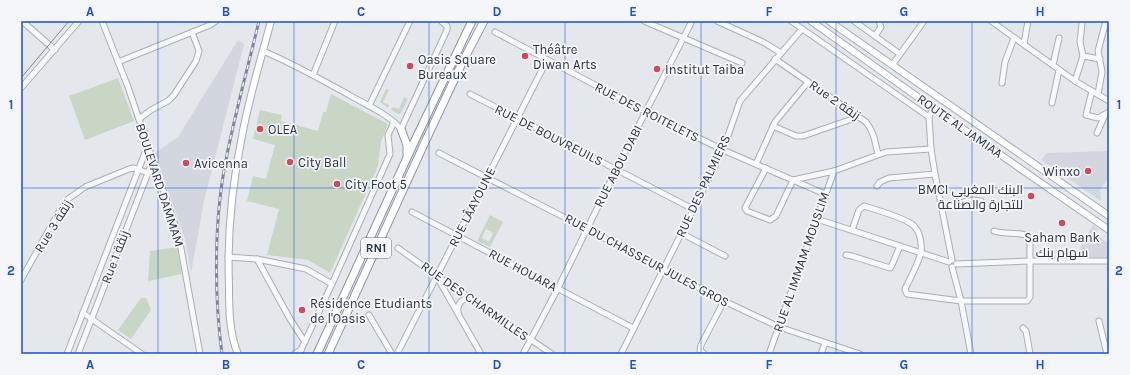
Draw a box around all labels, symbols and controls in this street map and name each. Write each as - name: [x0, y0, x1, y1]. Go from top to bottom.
- text: A: [86, 4, 94, 19]
- text: B: [222, 4, 230, 19]
- text: C: [357, 4, 365, 19]
- text: D: [493, 4, 502, 19]
- text: E: [629, 4, 637, 19]
- text: F: [765, 4, 773, 19]
- text: G: [900, 4, 908, 19]
- text: H: [1035, 4, 1045, 19]
- place label: Théâtre Diwan Arts: [533, 42, 597, 72]
- marker: Théâtre Diwan Arts: [520, 51, 530, 61]
- place label: Oasis Square Bureaux: [418, 52, 496, 82]
- marker: Oasis Square Bureaux: [405, 61, 415, 71]
- place label: Institut Taiba: [665, 62, 744, 77]
- marker: Institut Taiba: [652, 64, 662, 74]
- street label: Rue 2 زنقة: [807, 77, 863, 123]
- street label: RUE DES ROITELETS: [592, 79, 702, 145]
- street label: ROUTE AL JAMIAA: [914, 91, 1006, 161]
- text: 1: [9, 97, 13, 112]
- text: 1: [1117, 97, 1121, 112]
- street label: RUE DE BOUVREUILS: [492, 101, 606, 169]
- street label: BOULEVARD DAMMAM: [133, 121, 187, 249]
- place label: OLEA: [268, 122, 298, 137]
- street label: RUE ABOU DABI: [591, 122, 645, 210]
- marker: OLEA: [255, 124, 265, 134]
- street label: RUE DES PALMIERS: [673, 132, 733, 240]
- place label: City Ball: [298, 155, 346, 170]
- place label: Avicenna: [194, 156, 248, 171]
- marker: City Ball: [285, 157, 295, 167]
- marker: Avicenna: [181, 158, 191, 168]
- street label: RUE LÂAYOUNE: [445, 164, 499, 249]
- place label: Winxo: [1043, 164, 1080, 179]
- marker: Winxo: [1083, 166, 1093, 176]
- place label: City Foot 5: [345, 177, 407, 192]
- marker: City Foot 5: [332, 179, 342, 189]
- place label: BMCI البنك المغربي للتجارة والصناعة: [918, 182, 1023, 212]
- street label: RUE AL IMMAM MOUSLIM: [770, 190, 832, 334]
- marker: BMCI البنك المغربي للتجارة والصناعة: [1026, 191, 1036, 201]
- street label: Rue 3 زنقة: [31, 197, 75, 255]
- street label: RUE DU CHASSEUR JULES GROS: [562, 210, 732, 310]
- marker: Saham Bank سهام بنك: [1057, 218, 1067, 228]
- street label: Rue 1 زنقة: [98, 228, 132, 286]
- place label: Saham Bank سهام بنك: [1024, 230, 1100, 262]
- road number: RN1: [361, 238, 391, 258]
- street label: RUE HOUARA: [486, 246, 560, 295]
- street label: RUE DES CHARMILLES: [418, 258, 532, 344]
- text: 2: [7, 263, 15, 278]
- text: 2: [1115, 263, 1123, 278]
- place label: Résidence Etudiants de l'Oasis: [310, 296, 433, 326]
- marker: Résidence Etudiants de l'Oasis: [297, 305, 307, 315]
- text: A: [86, 357, 94, 372]
- text: B: [222, 357, 230, 372]
- text: C: [357, 357, 365, 372]
- text: D: [493, 357, 502, 372]
- text: E: [629, 357, 637, 372]
- text: F: [765, 357, 773, 372]
- text: G: [900, 357, 908, 372]
- text: H: [1035, 357, 1045, 372]

